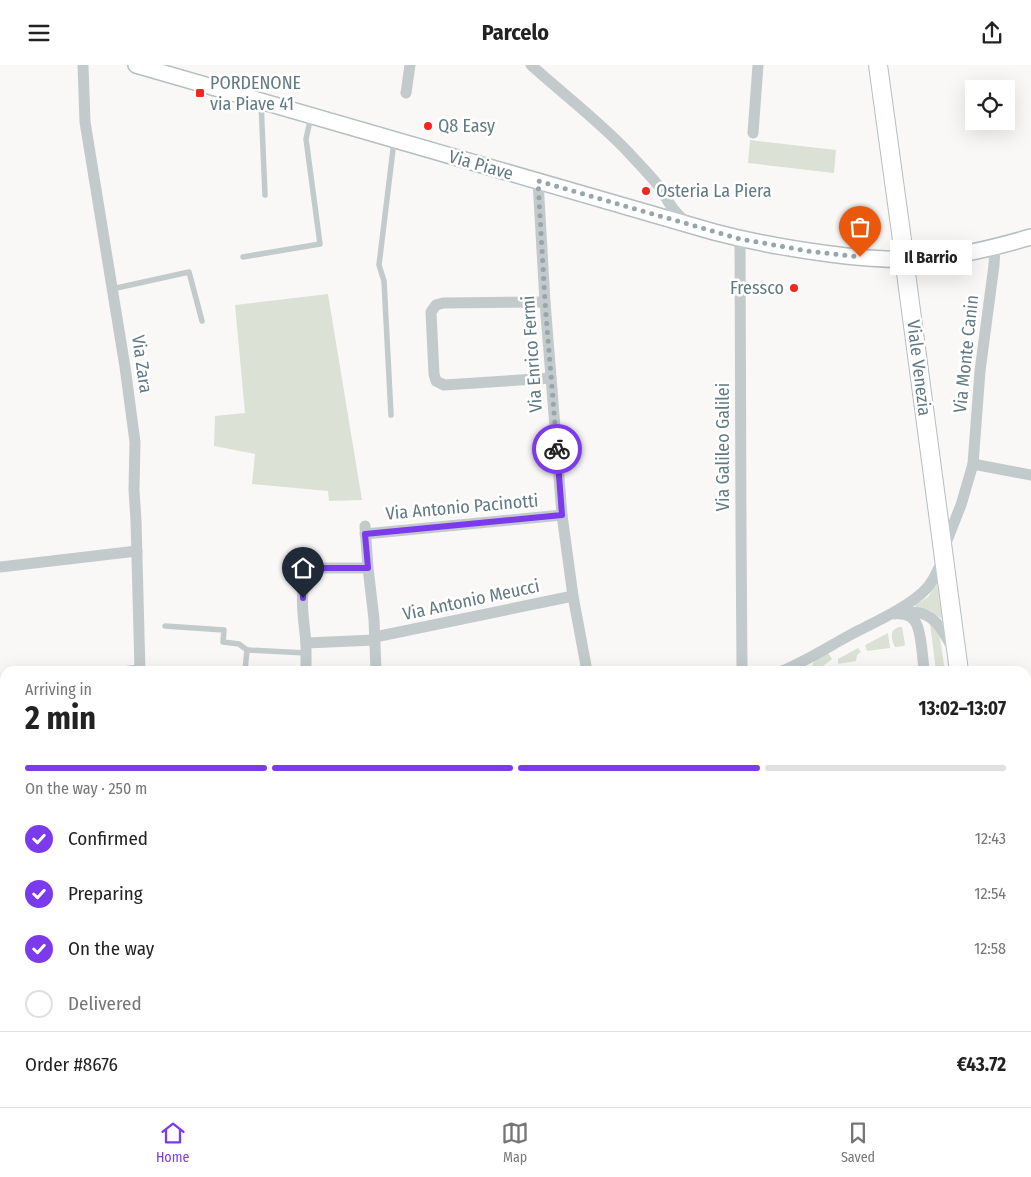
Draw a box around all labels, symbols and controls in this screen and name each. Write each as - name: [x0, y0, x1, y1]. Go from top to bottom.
- icon: menu: [25, 19, 53, 47]
- text: Parcelo: [482, 19, 549, 46]
- icon: share: [978, 19, 1006, 47]
- place label: PORDENONE via Piave 41: [210, 72, 301, 115]
- map controls: [965, 80, 1015, 130]
- button: locate: [965, 80, 1015, 130]
- marker: PORDENONE via Piave 41: [194, 87, 206, 99]
- place label: Q8 Easy: [438, 115, 495, 137]
- marker: Q8 Easy: [422, 120, 434, 132]
- street label: Via Piave: [446, 145, 516, 185]
- place label: Osteria La Piera: [656, 180, 772, 202]
- marker: Osteria La Piera: [640, 185, 652, 197]
- pin: [839, 206, 881, 257]
- icon: bag: [846, 213, 874, 241]
- callout: Il Barrio: [890, 239, 972, 275]
- text: Il Barrio: [904, 248, 958, 267]
- place label: Fressco: [730, 277, 784, 299]
- marker: Fressco: [788, 282, 800, 294]
- street label: Via Monte Canin: [949, 294, 983, 414]
- street label: Via Enrico Fermi: [517, 295, 547, 413]
- street label: Viale Venezia: [902, 319, 936, 417]
- street label: Via Zara: [127, 334, 157, 395]
- street label: Via Galileo Galilei: [712, 383, 734, 511]
- courier: [532, 424, 582, 474]
- icon: bike: [543, 435, 571, 463]
- street label: Via Antonio Pacinotti: [385, 489, 539, 525]
- pin: [282, 547, 324, 598]
- icon: home: [289, 554, 317, 582]
- street label: Via Antonio Meucci: [401, 575, 541, 625]
- text: Arriving in: [25, 680, 92, 699]
- text: 13:02–13:07: [918, 697, 1006, 720]
- text: 2 min: [25, 699, 96, 737]
- text: On the way · 250 m: [25, 779, 147, 798]
- icon: check: [25, 825, 53, 853]
- text: Confirmed: [68, 827, 148, 850]
- text: 12:43: [975, 829, 1006, 848]
- icon: check: [25, 880, 53, 908]
- text: Preparing: [68, 882, 143, 905]
- text: 12:54: [974, 884, 1006, 903]
- icon: check: [25, 935, 53, 963]
- text: On the way: [68, 937, 154, 960]
- text: 12:58: [974, 939, 1006, 958]
- text: Delivered: [68, 992, 142, 1015]
- text: Order #8676: [25, 1053, 118, 1076]
- text: €43.72: [957, 1053, 1006, 1076]
- tab: Home: [156, 1119, 189, 1166]
- tab: Map: [501, 1119, 529, 1166]
- tab: Saved: [841, 1119, 875, 1166]

